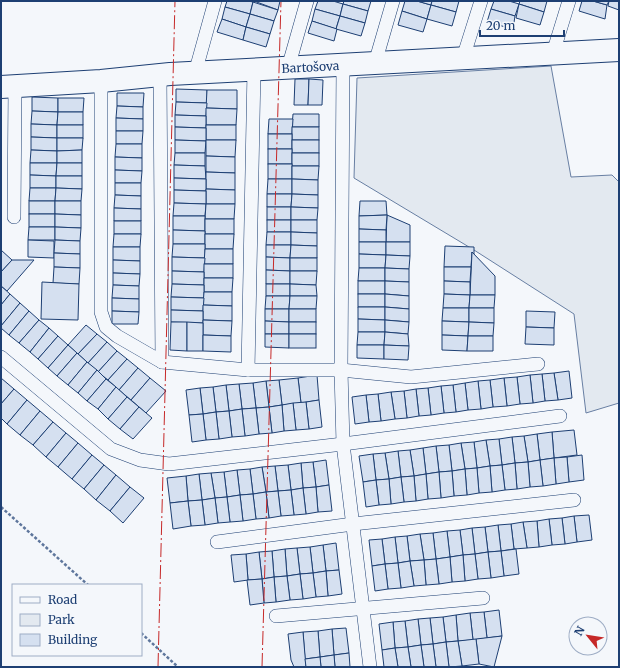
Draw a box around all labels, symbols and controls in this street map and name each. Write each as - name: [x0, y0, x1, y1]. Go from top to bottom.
- scale bar: [480, 12, 564, 38]
- text: 20 m: [486, 18, 515, 33]
- street label: Bartošova: [281, 57, 340, 76]
- legend: [12, 584, 142, 656]
- text: Road: [48, 592, 77, 607]
- text: Park: [48, 612, 75, 627]
- north arrow: [568, 616, 608, 656]
- text: N: [571, 623, 588, 638]
- text: Building: [48, 632, 98, 647]

